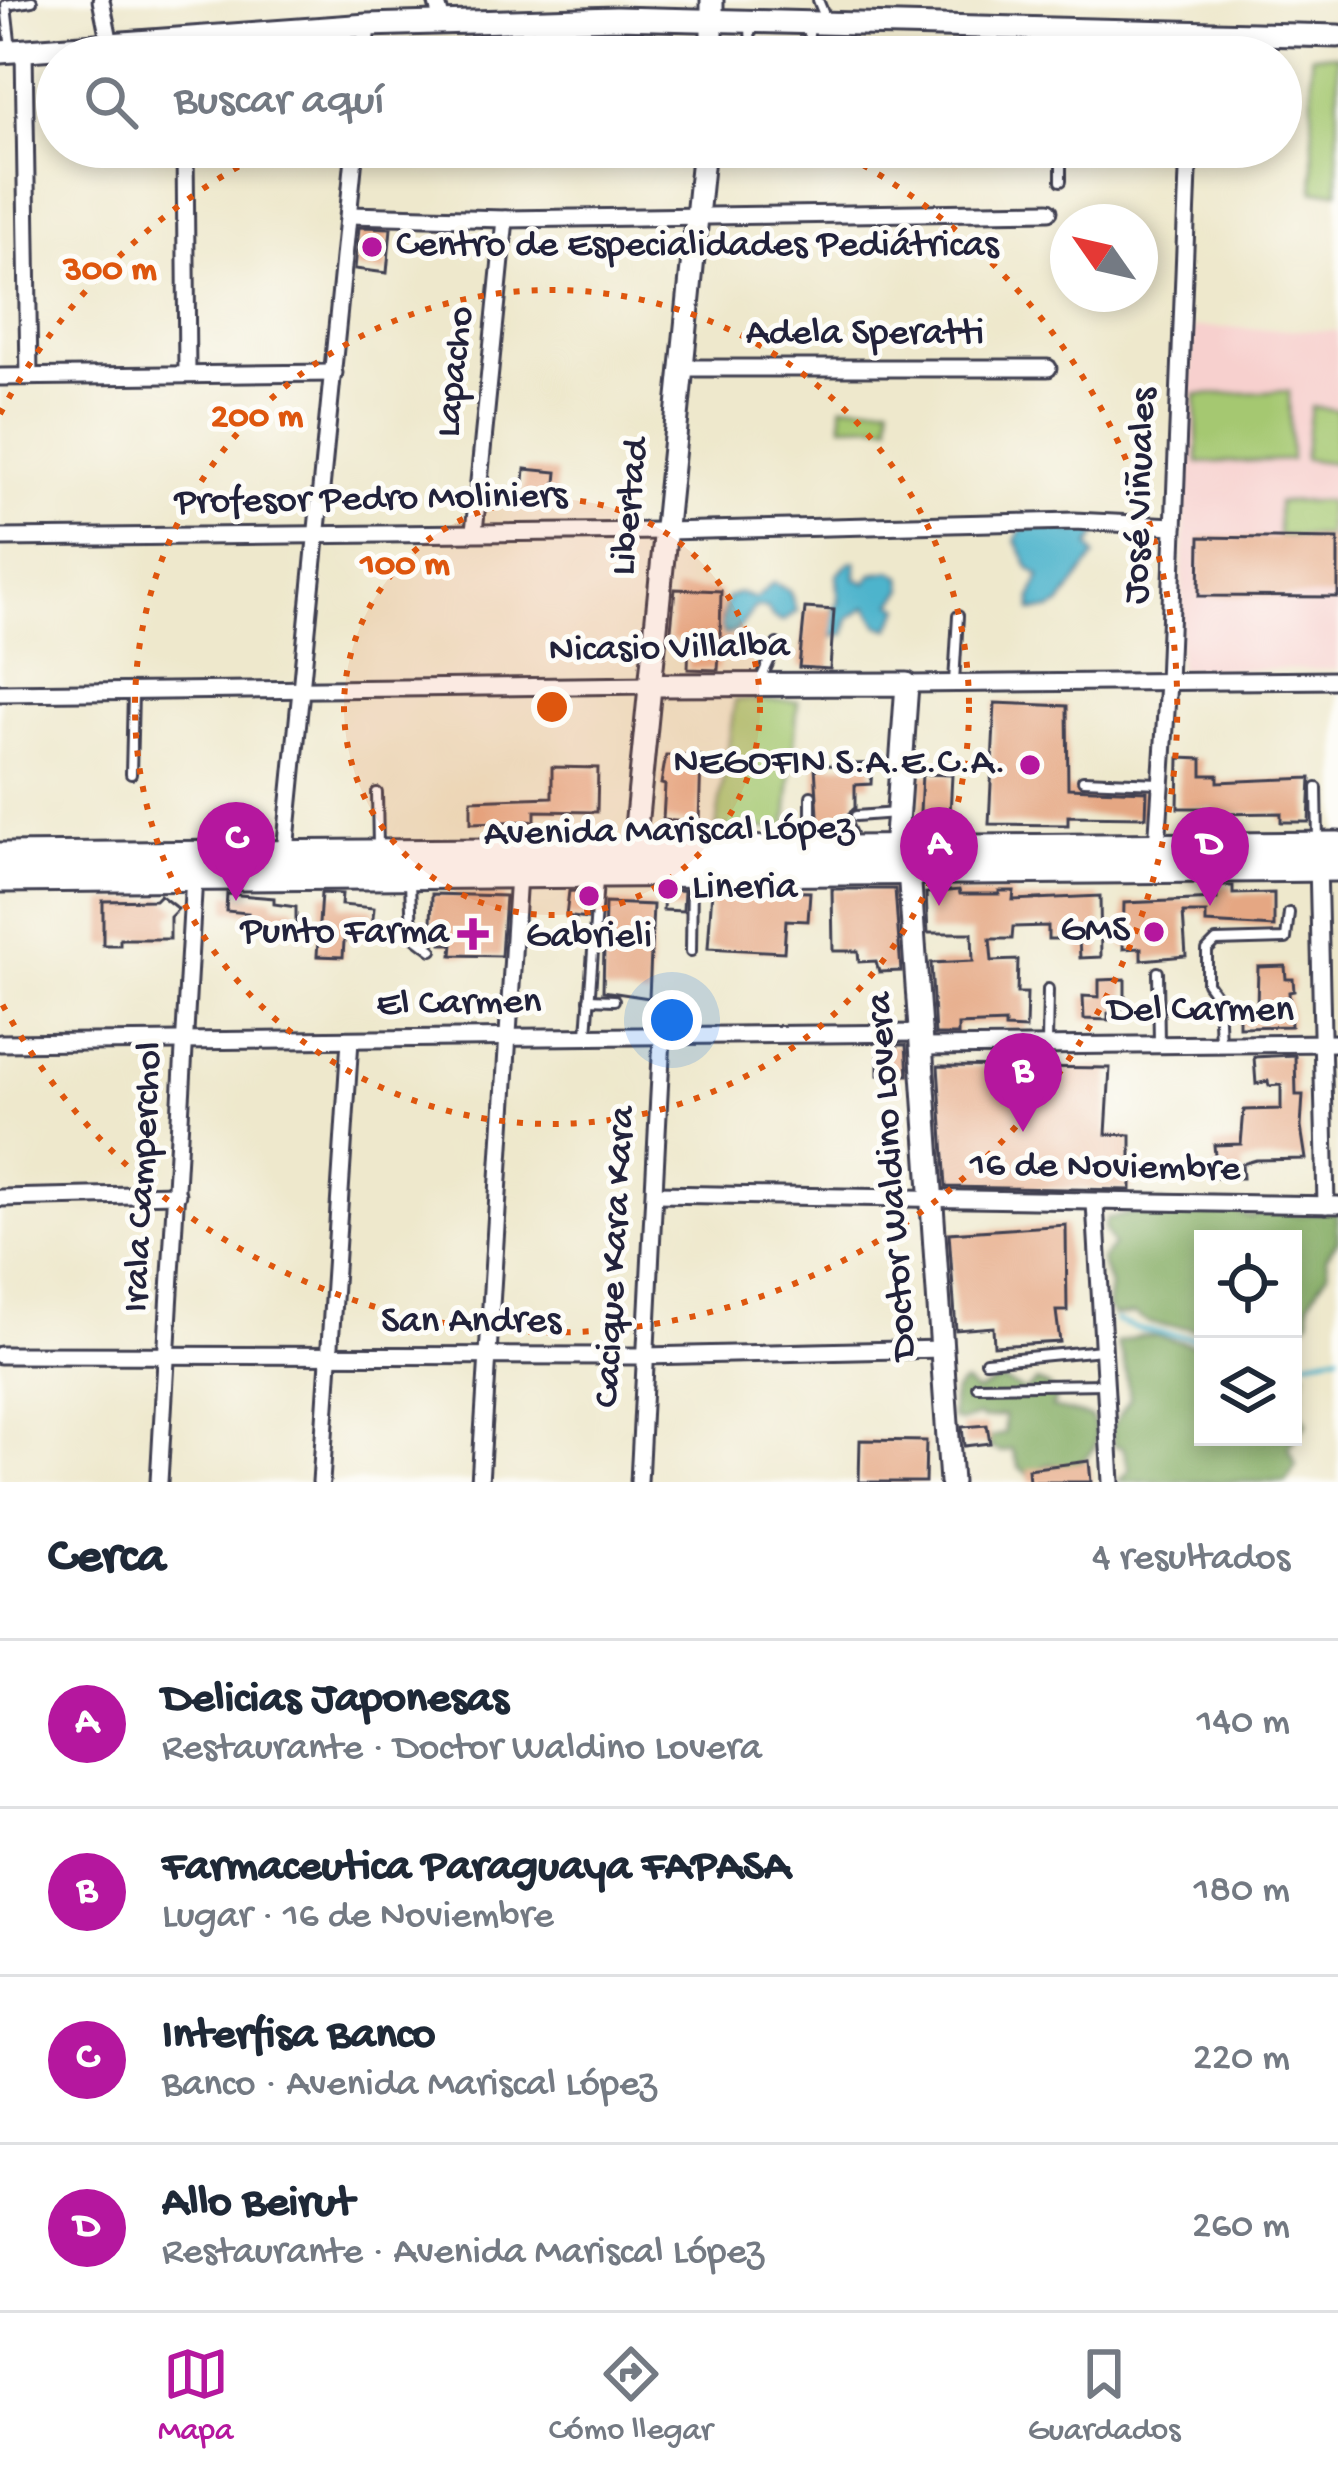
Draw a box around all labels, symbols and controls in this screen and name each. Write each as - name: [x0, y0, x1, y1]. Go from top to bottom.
- search box: [36, 36, 1302, 168]
- icon: search: [78, 69, 144, 135]
- text: Buscar aquí: [174, 76, 384, 129]
- north arrow: [1050, 204, 1158, 312]
- place label: Centro de Especialidades Pediátricas: [396, 224, 1000, 270]
- marker: Centro de Especialidades Pediátricas: [359, 234, 385, 260]
- text: 300 m: [62, 250, 157, 293]
- street label: Lapacho: [427, 304, 487, 440]
- street label: Adela Speratti: [746, 312, 984, 358]
- street label: José Viñuales: [1115, 385, 1169, 605]
- text: 200 m: [211, 397, 304, 440]
- street label: Libertad: [602, 433, 662, 578]
- street label: Profesor Pedro Moliniers: [172, 475, 569, 527]
- text: 100 m: [358, 545, 450, 588]
- street label: Nicasio Villalba: [548, 625, 791, 675]
- centre of rings: [531, 686, 573, 728]
- place label: NEGOFIN S.A.E.C.A.: [673, 742, 1006, 788]
- marker: NEGOFIN S.A.E.C.A.: [1017, 752, 1043, 778]
- pin: C: [197, 802, 275, 901]
- street label: Avenida Mariscal López: [484, 807, 856, 859]
- pin: A: [900, 807, 978, 906]
- pin: D: [1171, 807, 1249, 906]
- place label: Lineria: [692, 866, 799, 912]
- marker: Lineria: [655, 876, 681, 902]
- marker: Gabrieli: [576, 883, 602, 909]
- place label: GMS: [1060, 909, 1131, 955]
- place label: Punto Farma: [238, 911, 450, 957]
- place label: Gabrieli: [526, 915, 652, 961]
- marker: GMS: [1141, 919, 1167, 945]
- marker: Punto Farma: [460, 921, 486, 947]
- street label: El Carmen: [376, 981, 542, 1029]
- street label: Doctor Waldino Lovera: [858, 989, 930, 1364]
- street label: Del Carmen: [1105, 989, 1295, 1035]
- your location: [642, 990, 702, 1050]
- pin: B: [984, 1033, 1062, 1132]
- street label: Irala Camperchol: [115, 1041, 175, 1313]
- street label: Cacique Kara Kara: [586, 1104, 648, 1409]
- street label: 16 de Noviembre: [968, 1144, 1242, 1194]
- map controls: [1194, 1230, 1302, 1446]
- button: locate: [1194, 1230, 1302, 1338]
- street label: San Andres: [381, 1300, 563, 1346]
- button: layers: [1194, 1338, 1302, 1446]
- text: Cerca: [48, 1530, 166, 1590]
- text: 4 resultados: [1092, 1537, 1290, 1583]
- text: Delicias Japonesas: [162, 1674, 509, 1727]
- text: A: [75, 1701, 99, 1747]
- text: 140 m: [1197, 1701, 1290, 1747]
- text: Restaurante · Doctor Waldino Lovera: [162, 1727, 762, 1773]
- text: Farmaceutica Paraguaya FAPASA: [162, 1842, 790, 1895]
- text: B: [77, 1869, 97, 1915]
- text: 180 m: [1194, 1869, 1290, 1915]
- text: Lugar · 16 de Noviembre: [162, 1895, 554, 1941]
- text: Interfisa Banco: [162, 2010, 435, 2063]
- text: C: [76, 2037, 98, 2083]
- text: 220 m: [1193, 2037, 1290, 2083]
- text: Banco · Avenida Mariscal López: [162, 2063, 657, 2109]
- text: Allo Beirut: [162, 2178, 354, 2231]
- text: D: [74, 2205, 100, 2251]
- text: 260 m: [1192, 2205, 1290, 2251]
- text: Restaurante · Avenida Mariscal López: [162, 2231, 764, 2277]
- tab: Mapa: [158, 2341, 233, 2451]
- tab: Cómo llegar: [549, 2341, 712, 2451]
- tab: Guardados: [1028, 2341, 1180, 2451]

